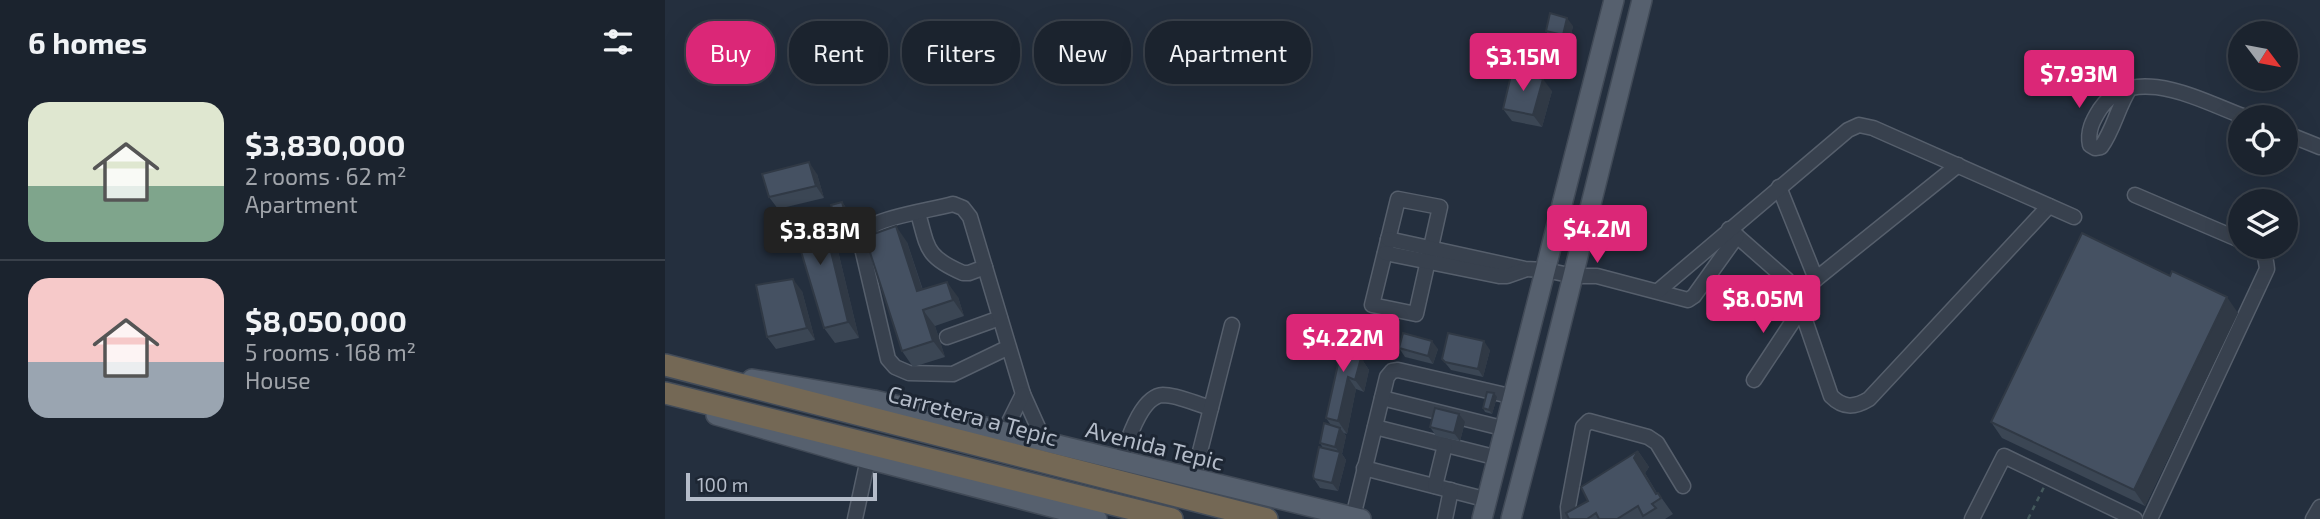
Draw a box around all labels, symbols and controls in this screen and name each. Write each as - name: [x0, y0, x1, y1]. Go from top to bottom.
- chip: Buy: [686, 21, 775, 84]
- chip: Rent: [789, 21, 888, 84]
- chip: Filters: [902, 21, 1020, 84]
- chip: New: [1034, 21, 1131, 84]
- chip: Apartment: [1145, 21, 1311, 84]
- north arrow: [2228, 21, 2298, 91]
- map controls: [2228, 21, 2298, 259]
- icon: filters: [599, 23, 637, 61]
- text: 6 homes: [28, 24, 147, 60]
- pin: $3.15M: [1466, 34, 1580, 93]
- text: $3.15M: [1486, 42, 1560, 70]
- pin: $7.93M: [2022, 50, 2136, 110]
- text: $7.93M: [2040, 59, 2118, 87]
- button: locate: [2228, 105, 2298, 175]
- text: $3,830,000: [245, 126, 405, 162]
- icon: home: [84, 130, 168, 214]
- text: 2 rooms · 62 m²: [245, 162, 407, 190]
- button: layers: [2228, 189, 2298, 259]
- text: Apartment: [245, 190, 358, 218]
- pin: $4.2M: [1548, 205, 1646, 265]
- pin: $3.83M: [763, 208, 877, 267]
- text: $4.2M: [1563, 214, 1631, 242]
- text: $3.83M: [780, 216, 860, 244]
- pin: $8.05M: [1706, 276, 1820, 335]
- text: $8.05M: [1722, 284, 1804, 312]
- text: $8,050,000: [245, 302, 407, 338]
- icon: home: [84, 306, 168, 390]
- pin: $4.22M: [1286, 314, 1400, 374]
- text: $4.22M: [1302, 323, 1384, 351]
- text: 5 rooms · 168 m²: [245, 338, 416, 366]
- text: House: [245, 366, 311, 394]
- street label: Carretera a Tepic: [885, 379, 1061, 451]
- street label: Avenida Tepic: [1083, 414, 1227, 476]
- scale bar: [686, 470, 877, 502]
- text: 100 m: [697, 473, 748, 496]

